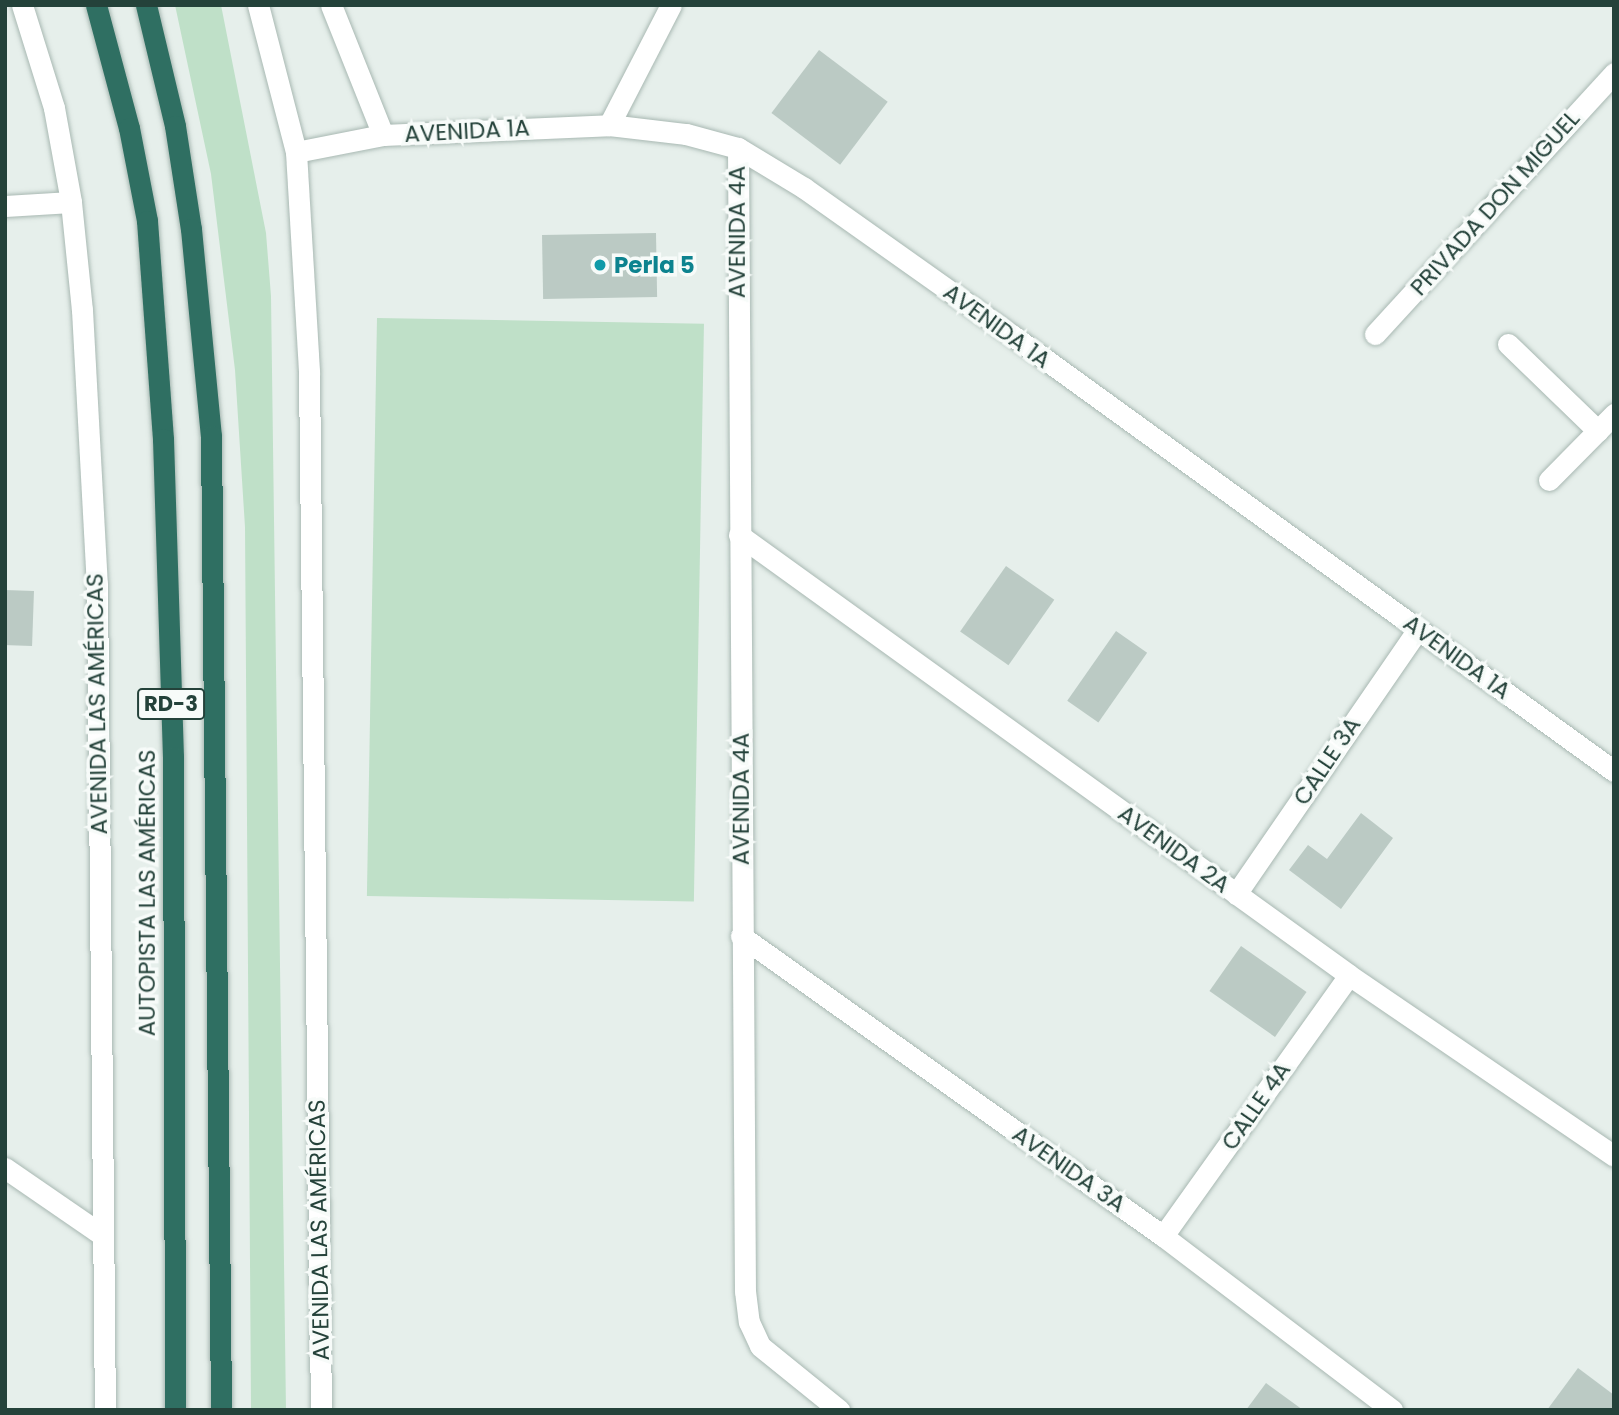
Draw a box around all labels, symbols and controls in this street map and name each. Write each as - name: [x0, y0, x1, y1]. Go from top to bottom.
- street label: PRIVADA DON MIGUEL: [1405, 105, 1585, 301]
- street label: AVENIDA 1A: [404, 114, 530, 148]
- street label: AVENIDA 4A: [723, 166, 751, 298]
- place label: Perla 5: [614, 251, 695, 279]
- marker: Perla 5: [592, 257, 608, 273]
- street label: AVENIDA 1A: [938, 278, 1056, 374]
- street label: AVENIDA LAS AMÉRICAS: [81, 573, 113, 835]
- street label: AVENIDA 1A: [1398, 609, 1516, 705]
- road number: RD-3: [136, 686, 206, 722]
- street label: CALLE 3A: [1288, 712, 1366, 810]
- street label: AVENIDA 4A: [727, 733, 755, 865]
- street label: AUTOPISTA LAS AMÉRICAS: [133, 750, 161, 1036]
- street label: AVENIDA 2A: [1113, 799, 1235, 899]
- street label: CALLE 4A: [1216, 1057, 1296, 1155]
- street label: AVENIDA LAS AMÉRICAS: [303, 1099, 335, 1361]
- street label: AVENIDA 3A: [1007, 1120, 1131, 1218]

